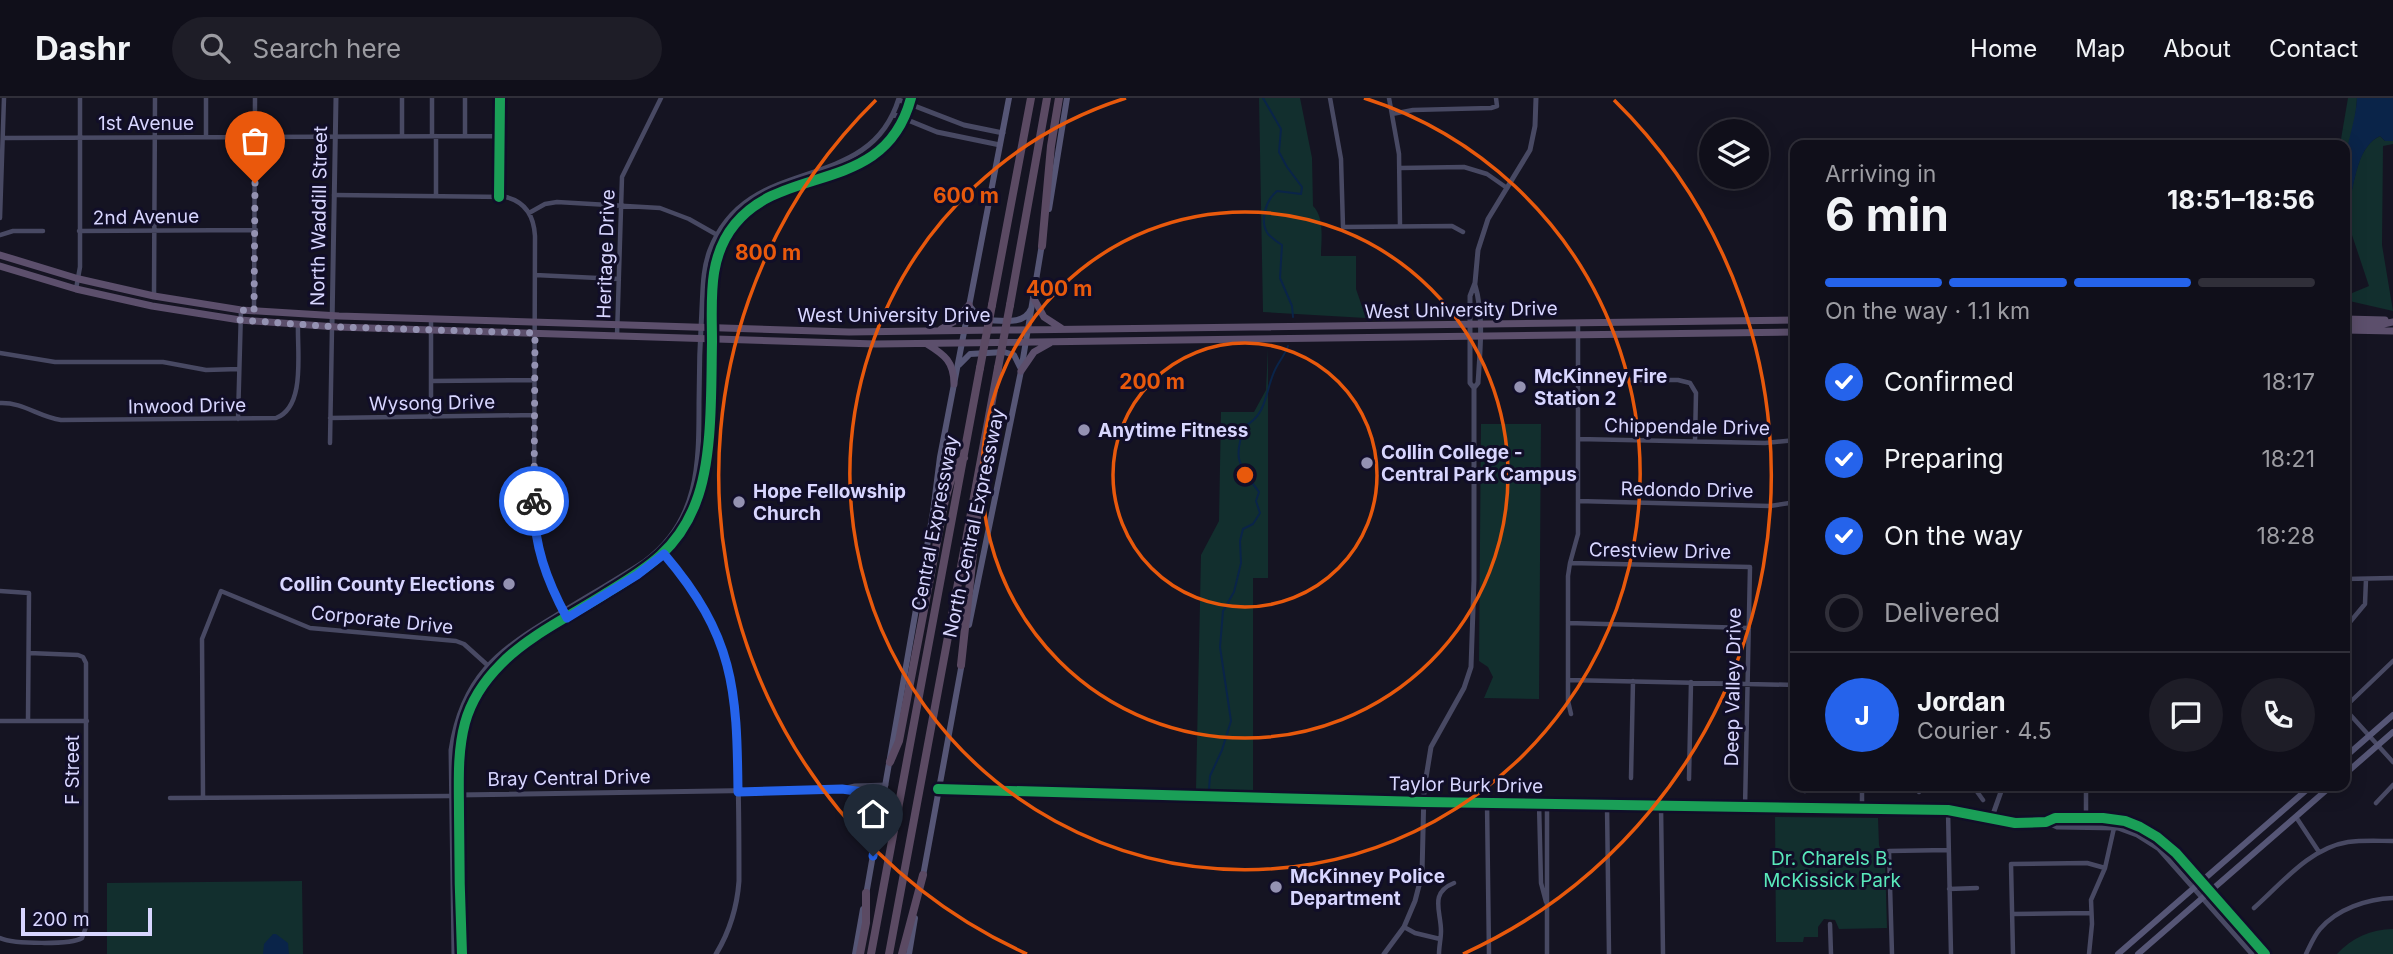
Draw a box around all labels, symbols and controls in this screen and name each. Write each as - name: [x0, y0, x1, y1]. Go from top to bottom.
- search box: [172, 17, 662, 80]
- text: Dashr: [35, 28, 130, 68]
- icon: search: [196, 29, 234, 67]
- text: Search here: [252, 33, 401, 64]
- text: Home: [1970, 34, 2037, 63]
- text: Map: [2075, 34, 2125, 63]
- text: About: [2163, 34, 2231, 63]
- text: Contact: [2269, 34, 2358, 63]
- pin: [225, 111, 285, 183]
- street label: 1st Avenue: [98, 112, 194, 135]
- map controls: [1699, 119, 1769, 189]
- button: layers: [1699, 119, 1769, 189]
- icon: bag: [236, 122, 274, 160]
- street label: North Waddill Street: [306, 126, 332, 306]
- text: Arriving in: [1825, 160, 1936, 188]
- text: 600 m: [933, 183, 999, 208]
- text: 18:51–18:56: [2167, 184, 2315, 215]
- text: 6 min: [1825, 186, 1949, 242]
- street label: Heritage Drive: [592, 189, 620, 319]
- street label: 2nd Avenue: [93, 205, 199, 229]
- text: 800 m: [735, 240, 801, 265]
- text: 400 m: [1026, 276, 1092, 301]
- street label: West University Drive: [1364, 297, 1558, 323]
- text: On the way · 1.1 km: [1825, 297, 2030, 325]
- street label: West University Drive: [797, 304, 991, 327]
- icon: check: [1825, 363, 1863, 401]
- place label: McKinney Fire Station 2: [1534, 365, 1667, 410]
- text: Confirmed: [1884, 366, 2014, 397]
- text: 18:17: [2262, 368, 2315, 396]
- text: 200 m: [1119, 369, 1185, 394]
- marker: McKinney Fire Station 2: [1512, 379, 1528, 395]
- street label: Wysong Drive: [369, 390, 495, 416]
- street label: Inwood Drive: [128, 393, 246, 419]
- street label: North Central Expressway: [938, 406, 1010, 640]
- street label: Chippendale Drive: [1604, 414, 1770, 440]
- place label: Anytime Fitness: [1098, 419, 1248, 442]
- marker: Anytime Fitness: [1076, 422, 1092, 438]
- street label: Central Expressway: [907, 433, 963, 613]
- icon: check: [1825, 440, 1863, 478]
- place label: Collin College - Central Park Campus: [1381, 441, 1577, 486]
- text: Preparing: [1884, 443, 2004, 474]
- text: 18:21: [2261, 445, 2315, 473]
- marker: Collin College - Central Park Campus: [1359, 455, 1375, 471]
- centre of rings: [1233, 463, 1257, 487]
- courier: [499, 466, 569, 536]
- street label: Redondo Drive: [1620, 477, 1754, 503]
- place label: Hope Fellowship Church: [753, 480, 906, 525]
- icon: bike: [515, 482, 553, 520]
- marker: Hope Fellowship Church: [731, 494, 747, 510]
- icon: check: [1825, 517, 1863, 555]
- text: On the way: [1884, 520, 2023, 551]
- text: 18:28: [2257, 522, 2315, 550]
- street label: Crestview Drive: [1589, 538, 1731, 564]
- place label: Collin County Elections: [279, 573, 495, 596]
- marker: Collin County Elections: [501, 576, 517, 592]
- text: Delivered: [1884, 597, 2000, 628]
- street label: Corporate Drive: [310, 601, 454, 639]
- street label: Deep Valley Drive: [1720, 607, 1746, 767]
- button: chat: [2149, 678, 2223, 752]
- button: phone: [2241, 678, 2315, 752]
- text: Jordan: [1917, 686, 2006, 717]
- text: J: [1854, 700, 1870, 731]
- text: Courier · 4.5: [1917, 717, 2052, 745]
- street label: F Street: [61, 735, 84, 805]
- street label: Bray Central Drive: [487, 765, 651, 791]
- street label: Taylor Burk Drive: [1389, 772, 1543, 798]
- pin: [843, 784, 903, 856]
- icon: home: [854, 795, 892, 833]
- park label: Dr. Charels B. McKissick Park: [1763, 847, 1901, 892]
- place label: McKinney Police Department: [1290, 865, 1445, 910]
- marker: McKinney Police Department: [1268, 879, 1284, 895]
- scale bar: [21, 905, 152, 937]
- text: 200 m: [32, 908, 90, 931]

